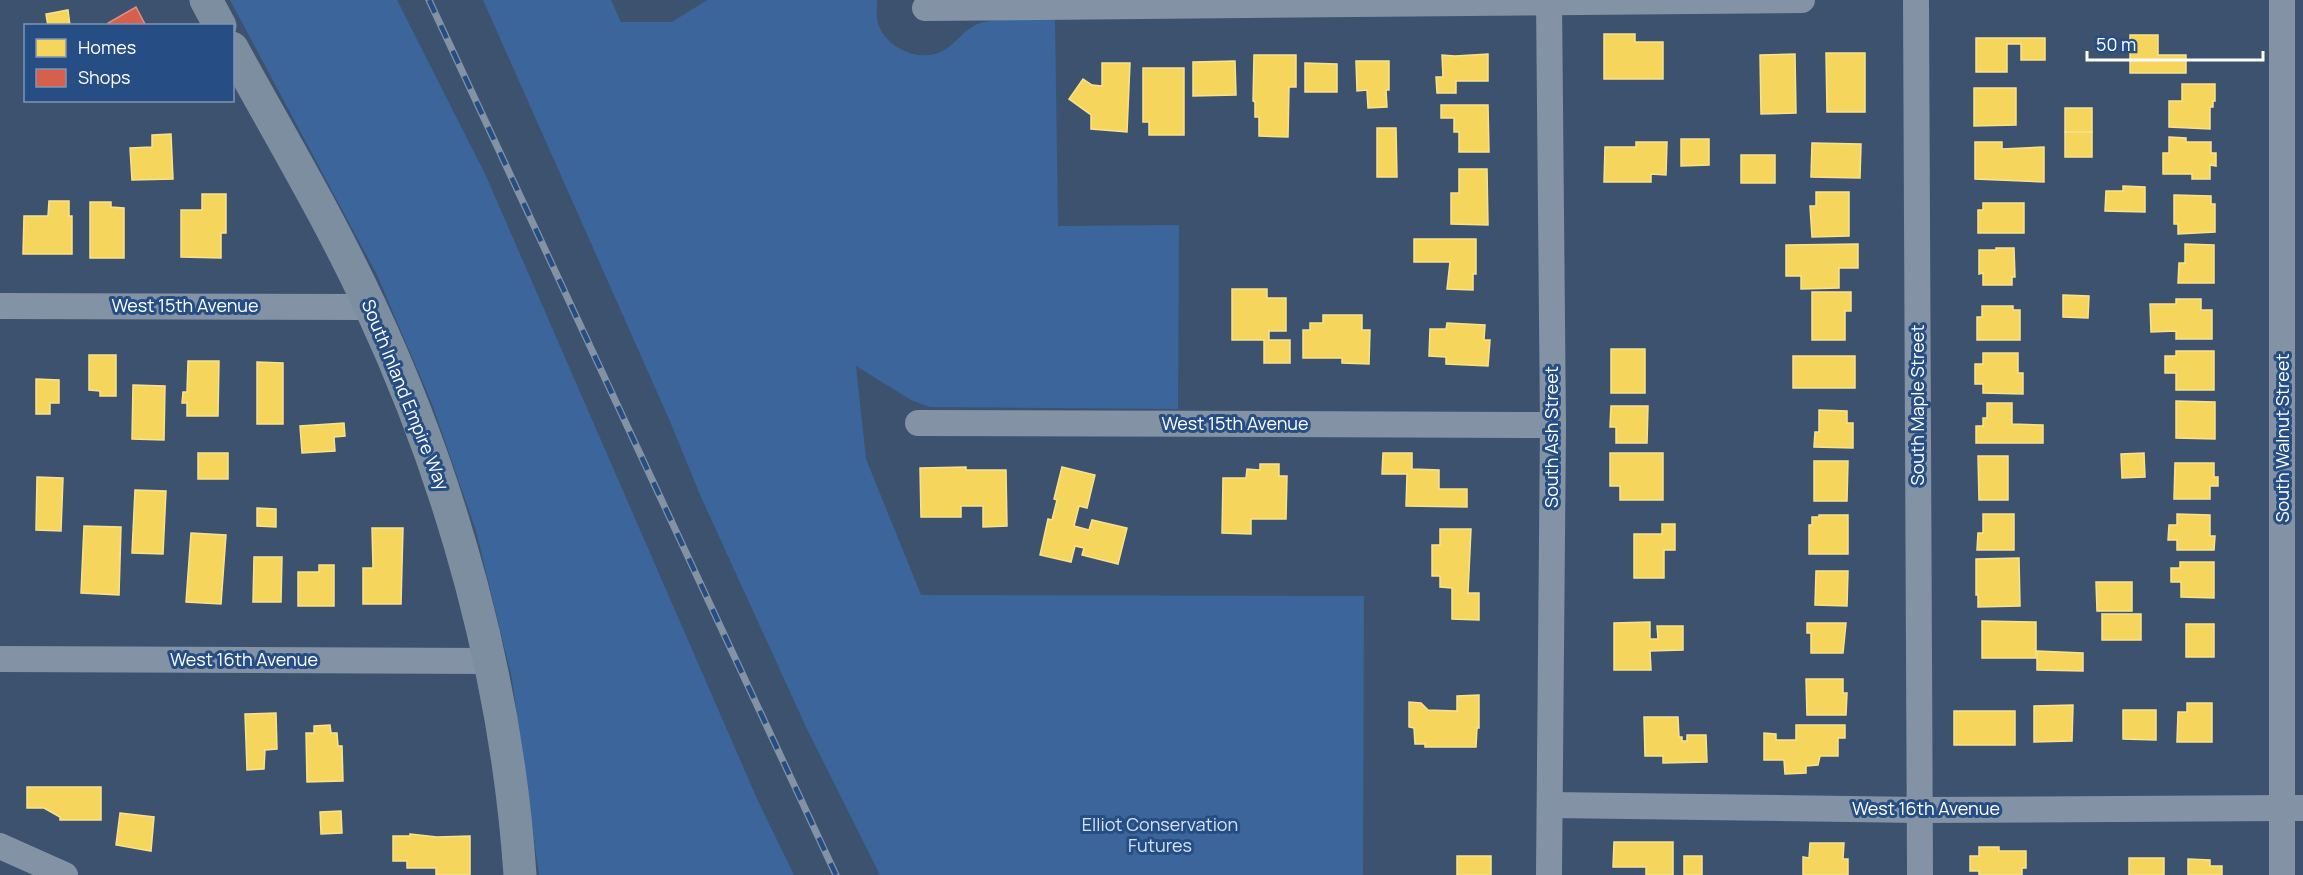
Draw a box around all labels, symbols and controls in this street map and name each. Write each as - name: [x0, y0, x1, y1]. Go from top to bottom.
- legend: [24, 24, 234, 102]
- scale bar: [2087, 24, 2262, 62]
- text: 50 m: [2096, 32, 2136, 56]
- text: Homes: [78, 35, 136, 59]
- text: Shops: [78, 65, 130, 89]
- street label: West 15th Avenue: [111, 293, 259, 317]
- street label: South Inland Empire Way: [357, 296, 455, 494]
- street label: South Maple Street: [1905, 325, 1929, 485]
- street label: South Walnut Street: [2270, 353, 2294, 523]
- street label: South Ash Street: [1539, 366, 1563, 508]
- street label: West 15th Avenue: [1161, 411, 1309, 435]
- street label: West 16th Avenue: [170, 647, 318, 671]
- street label: West 16th Avenue: [1852, 796, 2000, 820]
- park label: Elliot Conservation Futures: [1082, 812, 1238, 857]

